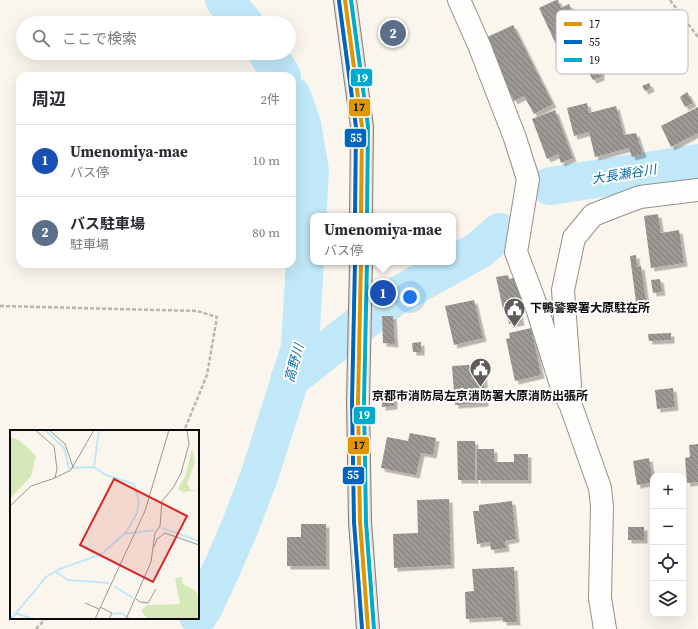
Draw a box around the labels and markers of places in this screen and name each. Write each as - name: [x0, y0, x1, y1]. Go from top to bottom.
- pin: 2: [380, 18, 406, 48]
- pin: 1: [370, 278, 396, 308]
- public building icon: 下鴨警察署大原駐在所: [501, 295, 527, 328]
- place label: 下鴨警察署大原駐在所: [530, 300, 650, 316]
- public building icon: 京都市消防局左京消防署大原消防出張所: [467, 356, 493, 389]
- place label: 京都市消防局左京消防署大原消防出張所: [372, 388, 588, 404]

